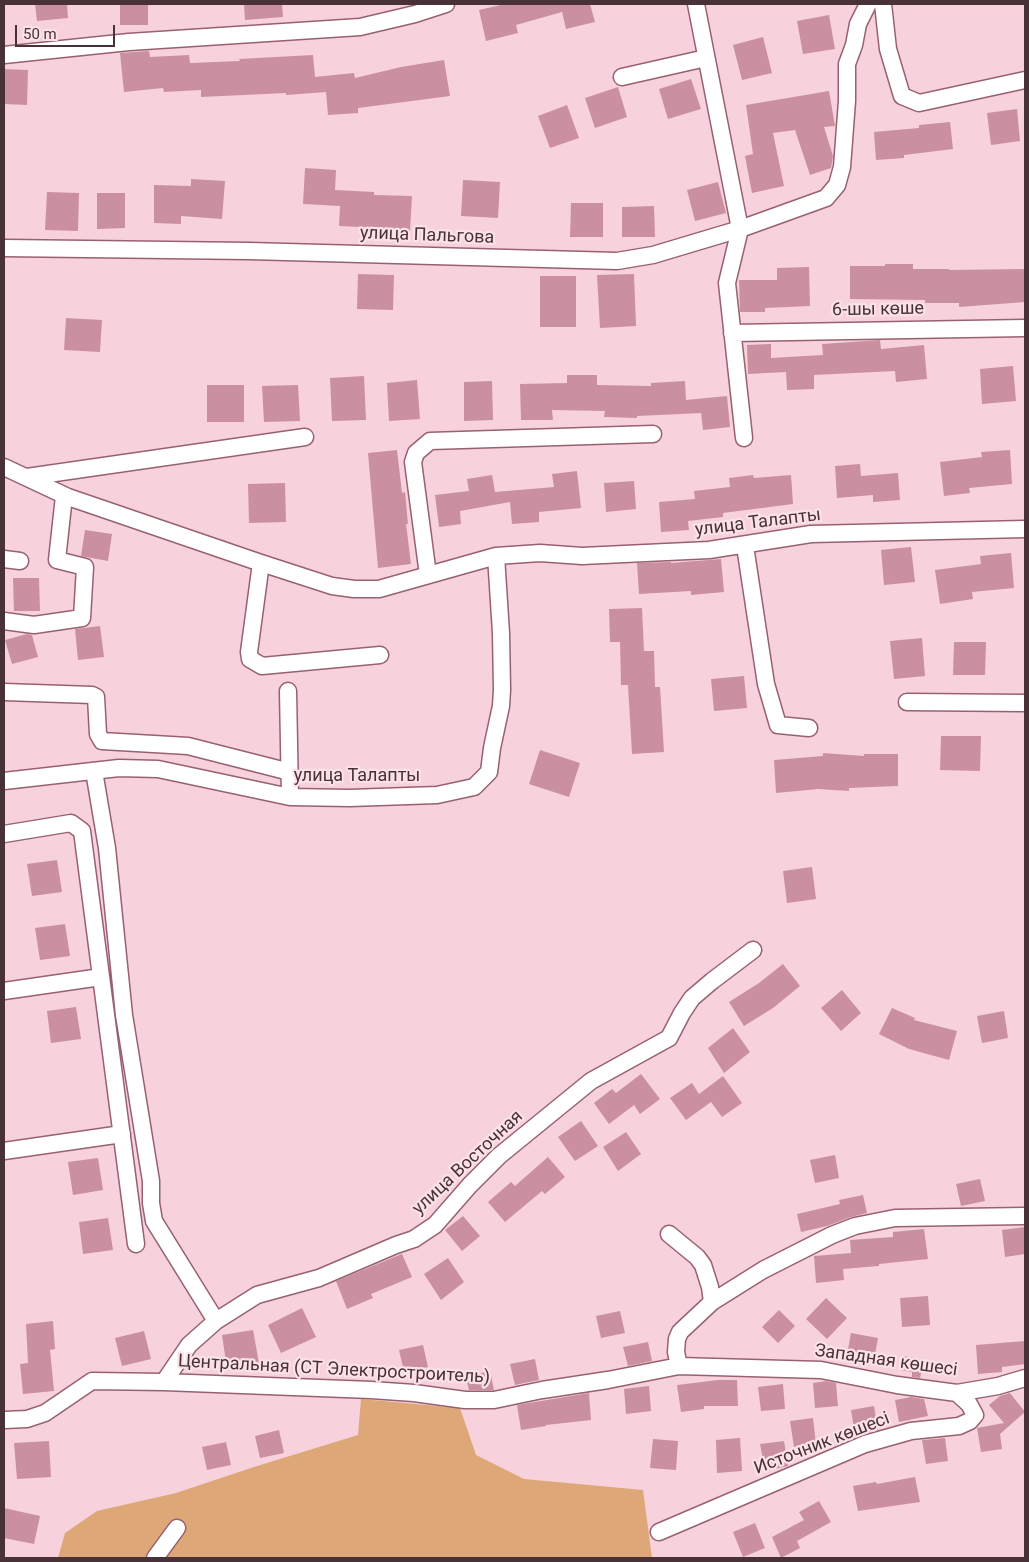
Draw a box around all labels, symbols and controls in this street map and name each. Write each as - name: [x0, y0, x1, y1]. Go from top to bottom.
- scale bar: [18, 15, 118, 47]
- text: 50 m: [23, 25, 57, 43]
- street label: улица Пальгова: [359, 223, 495, 249]
- street label: 6-шы көше: [832, 298, 924, 322]
- street label: улица Талапты: [694, 505, 822, 541]
- street label: улица Талапты: [294, 765, 420, 787]
- street label: улица Восточная: [408, 1106, 528, 1220]
- street label: Западная көшесі: [813, 1340, 959, 1382]
- street label: Центральная (СТ Электростроитель): [177, 1351, 491, 1389]
- street label: Источник көшесі: [751, 1408, 893, 1480]

